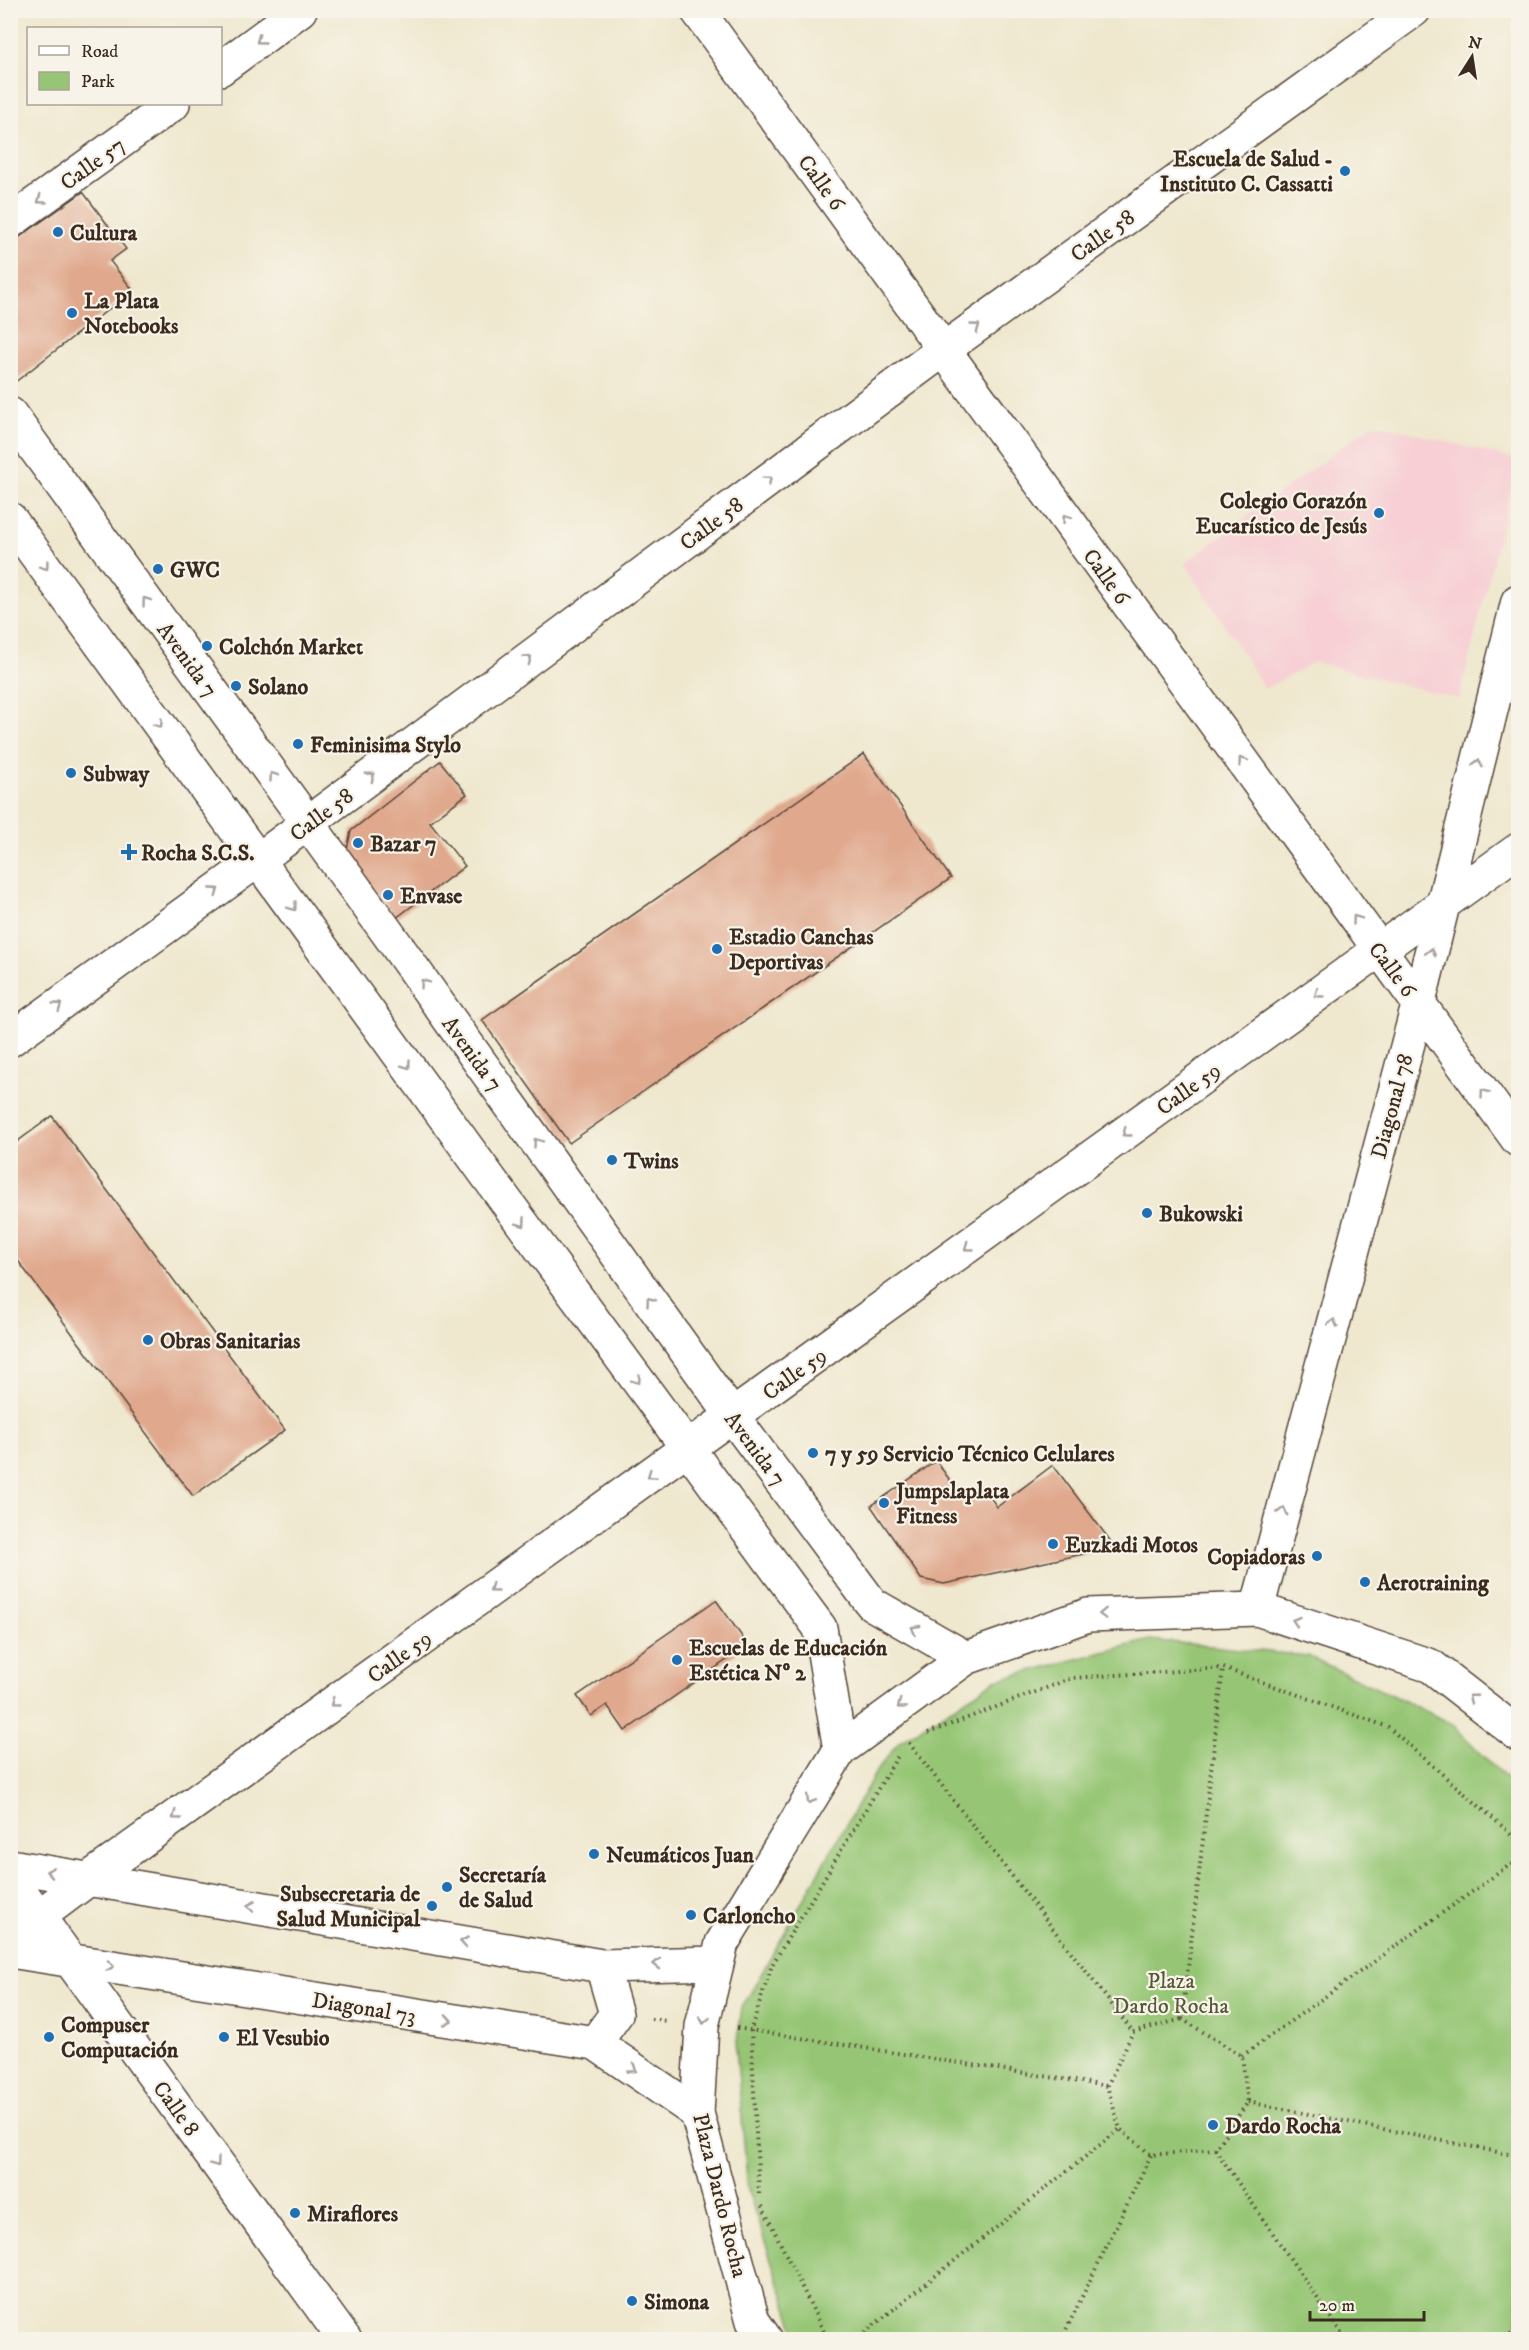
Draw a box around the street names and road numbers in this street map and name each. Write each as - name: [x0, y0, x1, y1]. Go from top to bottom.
- street label: Calle 57: [55, 132, 131, 197]
- street label: Calle 6: [792, 150, 851, 217]
- street label: Calle 58: [1065, 204, 1140, 269]
- street label: Calle 58: [675, 492, 749, 557]
- street label: Calle 6: [1077, 544, 1136, 611]
- street label: Avenida 7: [151, 617, 223, 703]
- street label: Calle 58: [285, 783, 359, 848]
- street label: Calle 6: [1362, 937, 1422, 1004]
- street label: Avenida 7: [436, 1011, 508, 1097]
- street label: Diagonal 78: [1365, 1051, 1419, 1162]
- street label: Calle 59: [1151, 1057, 1226, 1122]
- street label: Calle 59: [757, 1342, 832, 1407]
- street label: Avenida 7: [718, 1406, 791, 1491]
- street label: Calle 59: [362, 1625, 437, 1690]
- street label: Diagonal 73: [310, 1987, 418, 2030]
- street label: Calle 8: [147, 2076, 205, 2142]
- street label: Plaza Dardo Rocha: [686, 2111, 753, 2281]

